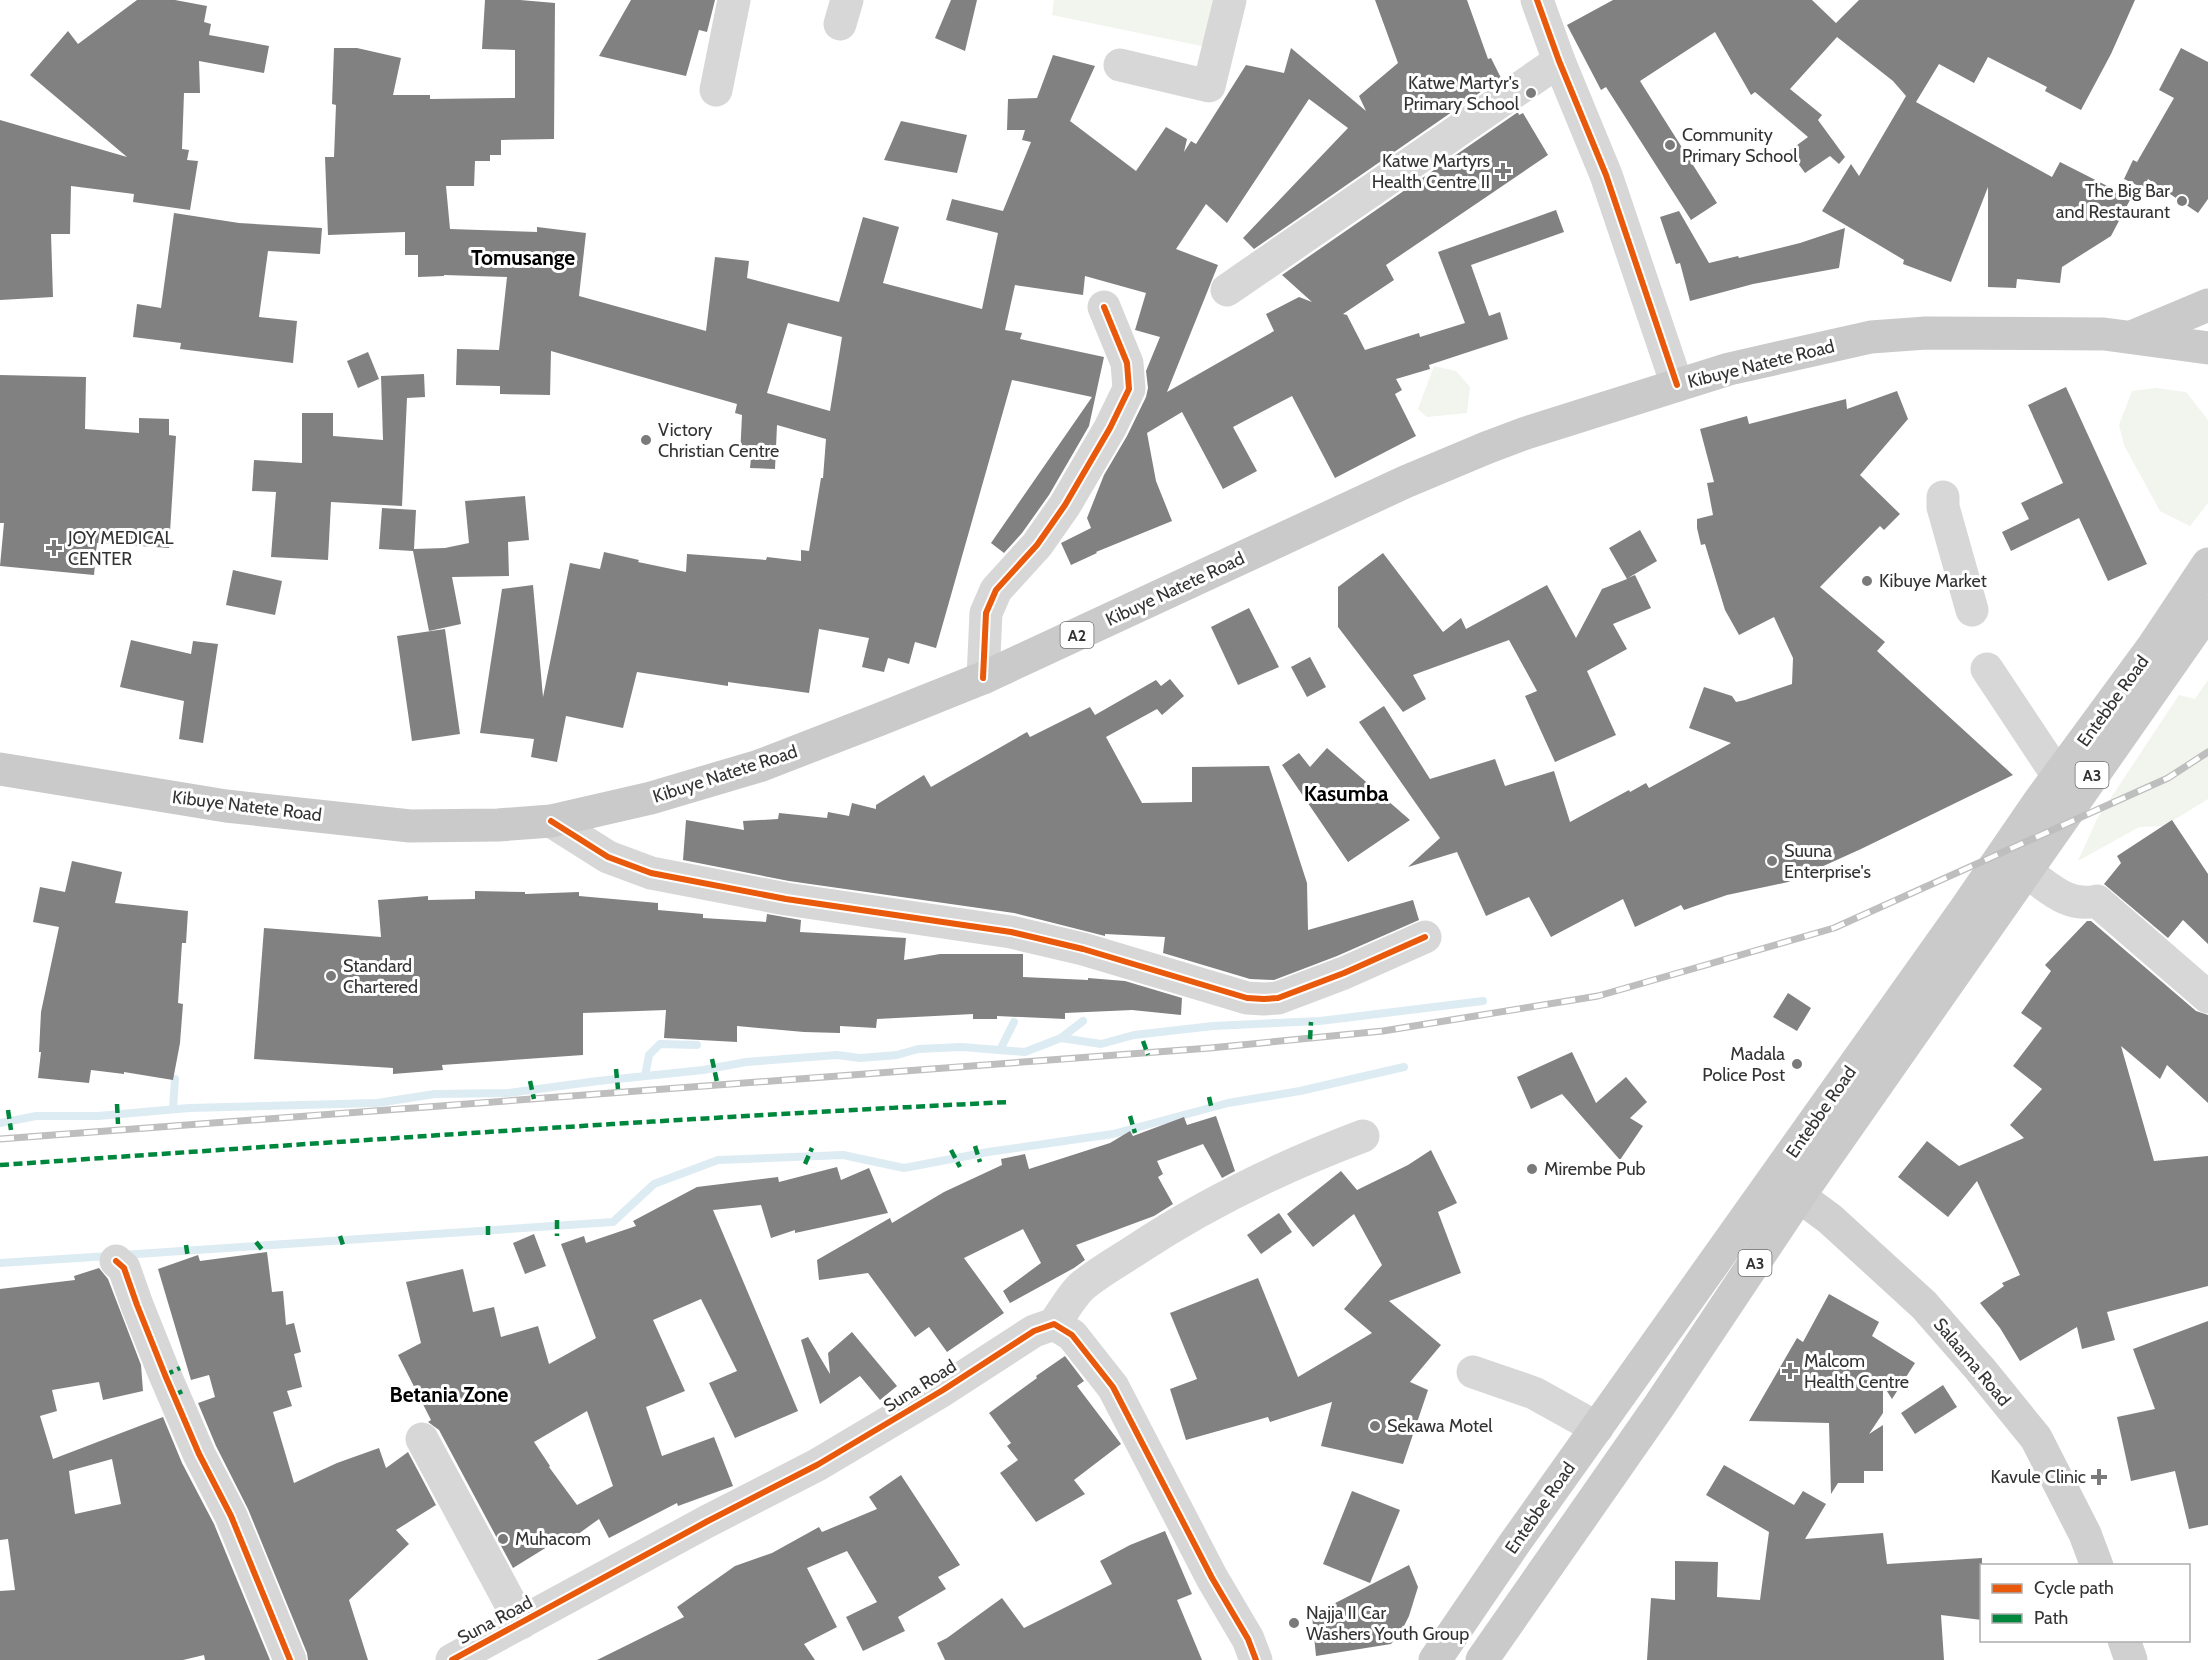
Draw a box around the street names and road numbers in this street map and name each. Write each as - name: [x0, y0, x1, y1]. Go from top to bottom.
- street label: Kibuye Natete Road: [1685, 335, 1837, 393]
- street label: Kibuye Natete Road: [1102, 547, 1248, 631]
- road number: A2: [1060, 622, 1094, 648]
- street label: Entebbe Road: [2073, 651, 2153, 751]
- street label: Kibuye Natete Road: [650, 740, 800, 808]
- road number: A3: [2076, 762, 2108, 788]
- street label: Kibuye Natete Road: [171, 786, 323, 826]
- street label: Entebbe Road: [1781, 1062, 1861, 1162]
- road number: A3: [1738, 1250, 1772, 1276]
- street label: Salaama Road: [1929, 1313, 2015, 1411]
- street label: Suna Road: [880, 1355, 960, 1417]
- street label: Entebbe Road: [1500, 1458, 1580, 1558]
- street label: Suna Road: [454, 1591, 536, 1649]

